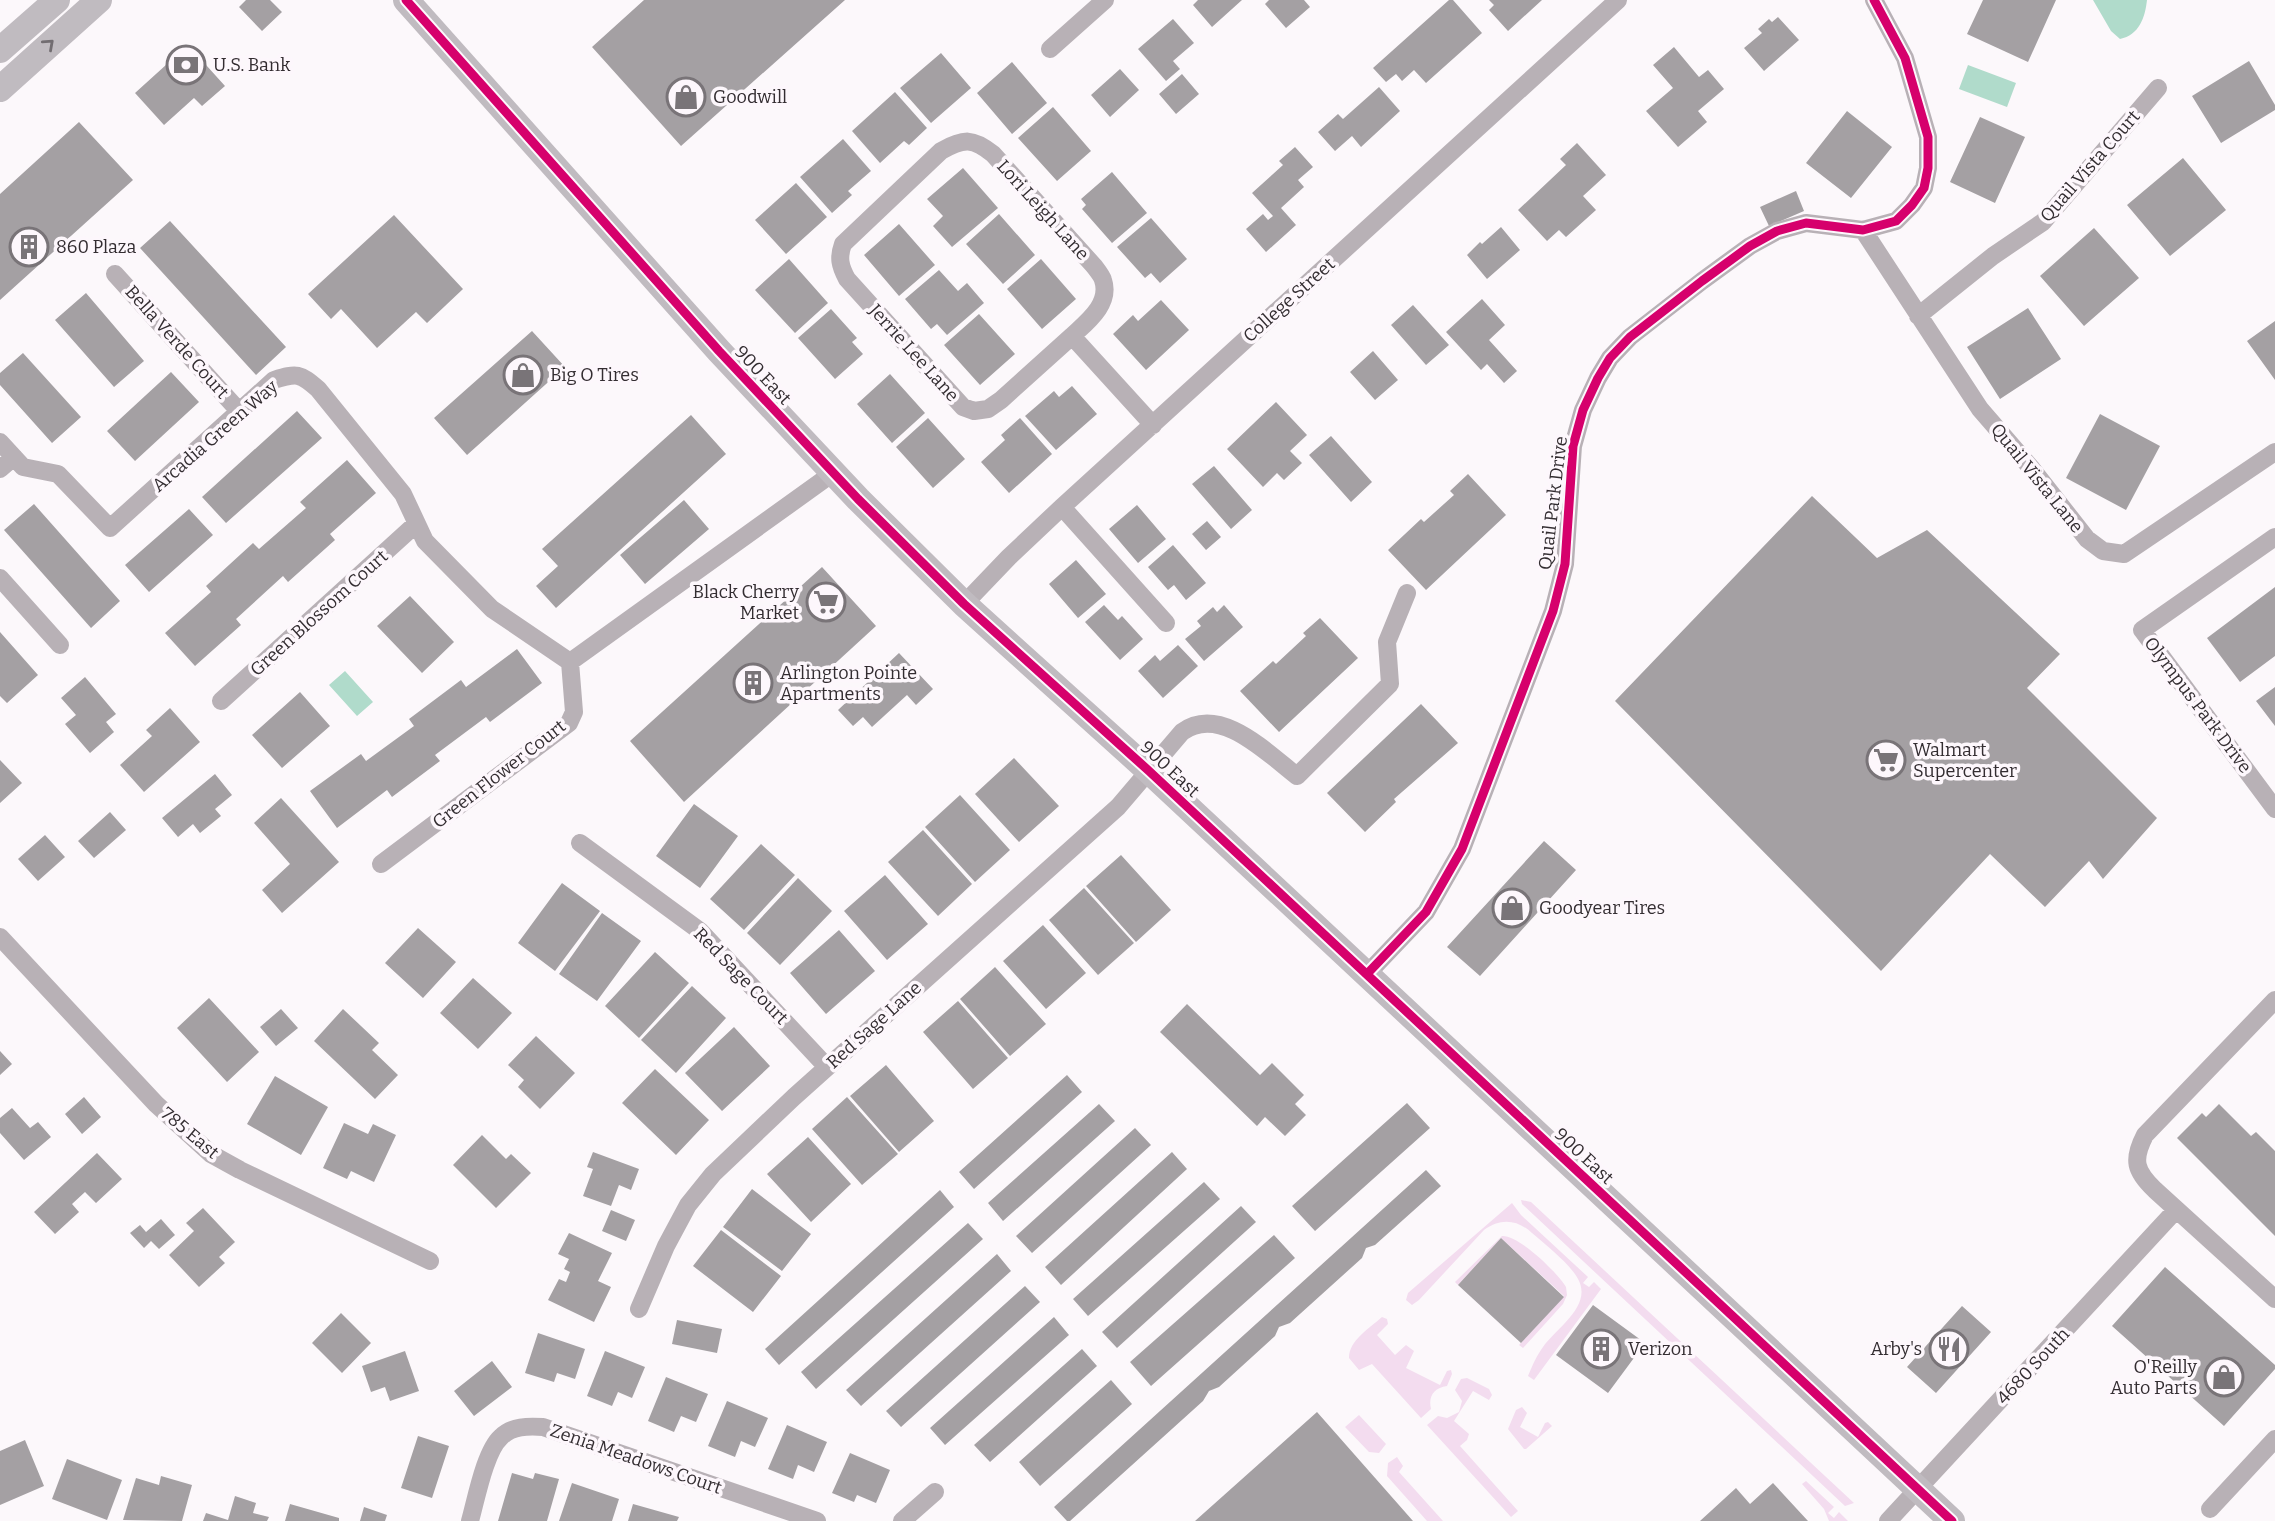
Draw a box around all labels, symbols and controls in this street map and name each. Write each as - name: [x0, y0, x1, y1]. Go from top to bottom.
- one-way arrow: [41, 40, 54, 53]
- bank icon: U.S. Bank: [165, 44, 207, 86]
- place label: U.S. Bank: [213, 54, 291, 76]
- shop icon: Goodwill: [665, 76, 707, 118]
- place label: Goodwill: [713, 86, 787, 108]
- street label: Quail Vista Court: [2035, 105, 2145, 226]
- street label: Lori Leigh Lane: [992, 155, 1094, 265]
- building icon: 860 Plaza: [8, 226, 50, 268]
- place label: 860 Plaza: [56, 236, 136, 258]
- street label: College Street: [1239, 253, 1340, 347]
- street label: Bella Verde Court: [120, 281, 234, 403]
- street label: Jerrie Lee Lane: [864, 299, 964, 406]
- street label: 900 East: [730, 341, 796, 410]
- shop icon: Big O Tires: [502, 354, 544, 396]
- place label: Big O Tires: [550, 364, 639, 386]
- street label: Arcadia Green Way: [148, 375, 283, 497]
- street label: Quail Vista Lane: [1986, 419, 2088, 537]
- street label: Quail Park Drive: [1534, 435, 1572, 571]
- street label: Green Blossom Court: [246, 545, 393, 681]
- place label: Black Cherry Market: [693, 581, 799, 624]
- supermarket icon: Black Cherry Market: [805, 581, 847, 623]
- street label: Olympus Park Drive: [2140, 633, 2256, 777]
- building icon: Arlington Pointe Apartments: [732, 662, 774, 704]
- place label: Arlington Pointe Apartments: [780, 662, 917, 705]
- street label: Green Flower Court: [428, 715, 570, 833]
- street label: 900 East: [1136, 736, 1205, 802]
- supermarket icon: Walmart Supercenter: [1865, 739, 1907, 781]
- place label: Walmart Supercenter: [1913, 739, 2017, 782]
- shop icon: Goodyear Tires: [1491, 887, 1533, 929]
- place label: Goodyear Tires: [1539, 897, 1665, 919]
- street label: Red Sage Court: [689, 923, 793, 1029]
- street label: Red Sage Lane: [822, 977, 926, 1073]
- street label: 785 East: [157, 1103, 224, 1164]
- street label: 900 East: [1550, 1123, 1619, 1189]
- street label: 4680 South: [1992, 1323, 2074, 1409]
- building icon: Verizon: [1580, 1328, 1622, 1370]
- restaurant icon: Arby's: [1928, 1328, 1970, 1370]
- place label: Verizon: [1628, 1338, 1693, 1360]
- place label: Arby's: [1870, 1338, 1922, 1360]
- place label: O'Reilly Auto Parts: [2110, 1356, 2197, 1399]
- shop icon: O'Reilly Auto Parts: [2203, 1356, 2245, 1398]
- street label: Zenia Meadows Court: [547, 1419, 725, 1499]

